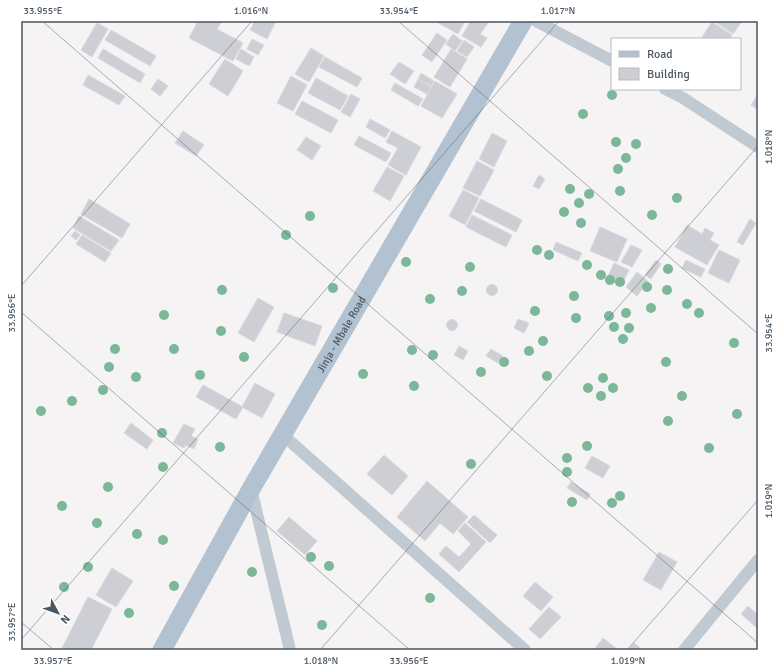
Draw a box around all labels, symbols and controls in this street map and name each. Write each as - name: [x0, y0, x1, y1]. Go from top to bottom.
- text: 33.955°E: [24, 5, 63, 17]
- text: 1.016°N: [234, 5, 268, 17]
- text: 33.954°E: [380, 5, 419, 17]
- text: 1.017°N: [541, 5, 575, 17]
- legend: [611, 38, 741, 90]
- text: Road: [647, 47, 673, 62]
- text: Building: [647, 67, 690, 82]
- text: 1.018°N: [763, 130, 775, 164]
- text: 33.956°E: [6, 293, 18, 333]
- street label: Jinja - Mbale Road: [314, 294, 368, 375]
- text: 33.954°E: [763, 313, 775, 353]
- text: 1.019°N: [763, 484, 775, 518]
- north arrow: [38, 593, 78, 633]
- text: 33.957°E: [6, 602, 18, 642]
- text: N: [58, 612, 73, 626]
- text: 33.957°E: [34, 655, 73, 667]
- text: 1.018°N: [304, 655, 338, 667]
- text: 33.956°E: [390, 655, 429, 667]
- text: 1.019°N: [611, 655, 645, 667]

